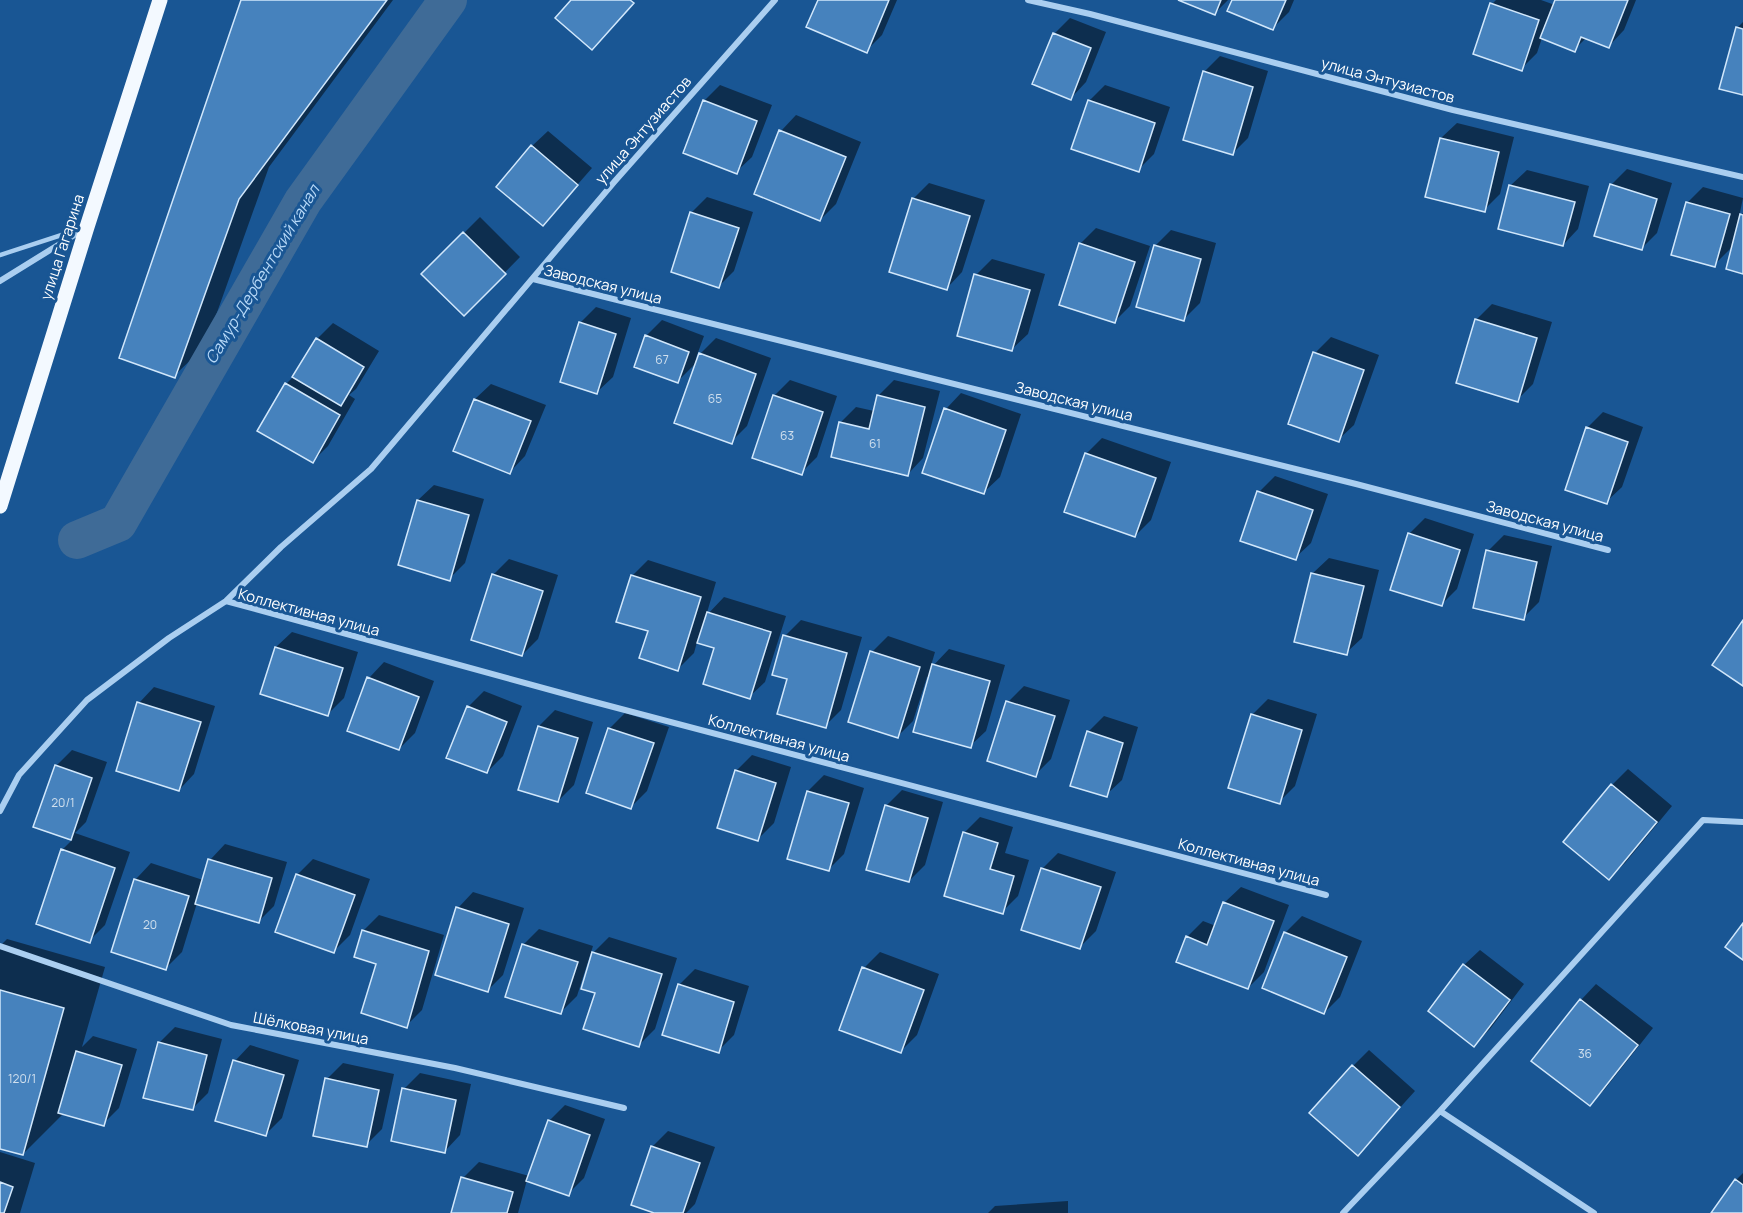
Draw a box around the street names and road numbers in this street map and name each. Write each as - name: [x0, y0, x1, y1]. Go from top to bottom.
- street label: улица Энтузиастов: [1319, 52, 1457, 108]
- street label: улица Энтузиастов: [590, 71, 696, 189]
- street label: улица Гагарина: [35, 191, 89, 303]
- street label: Заводская улица: [542, 259, 664, 309]
- street label: Заводская улица: [1013, 376, 1135, 426]
- street label: Заводская улица: [1484, 495, 1606, 547]
- street label: Коллективная улица: [236, 583, 382, 641]
- street label: Коллективная улица: [706, 709, 852, 767]
- street label: Коллективная улица: [1176, 833, 1322, 891]
- street label: Шёлковая улица: [251, 1007, 371, 1049]

